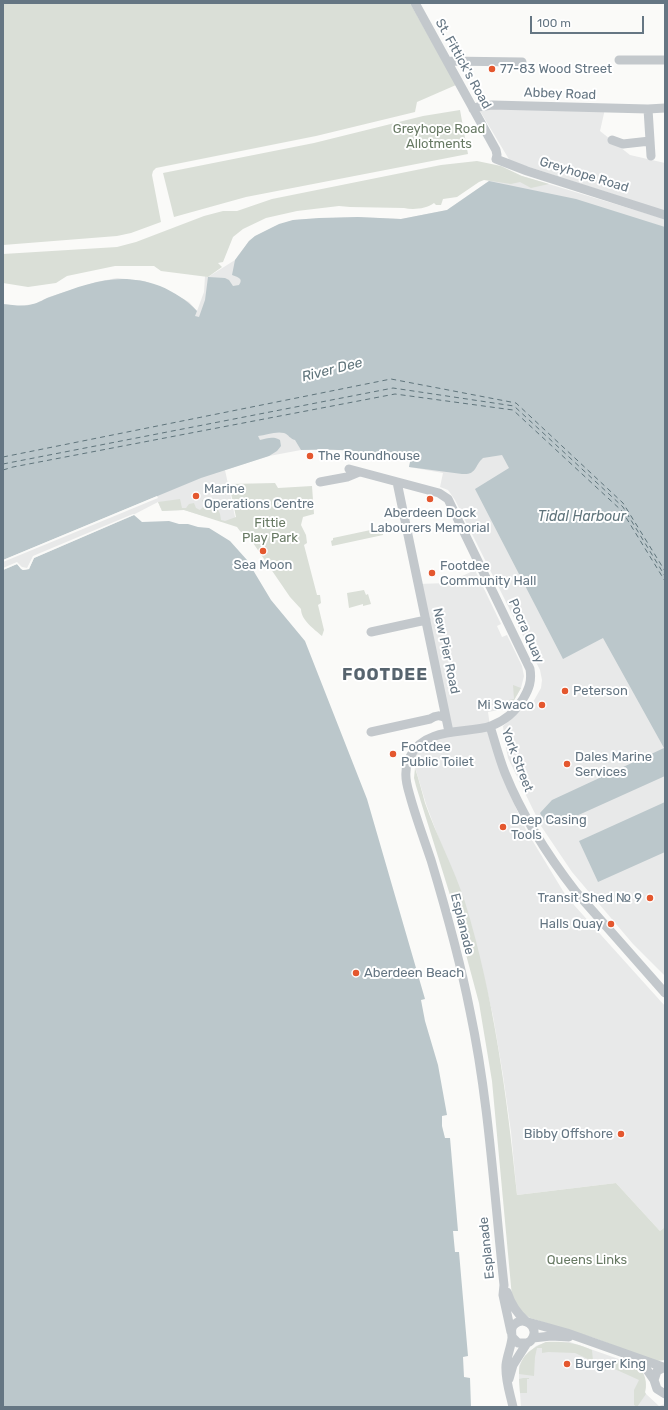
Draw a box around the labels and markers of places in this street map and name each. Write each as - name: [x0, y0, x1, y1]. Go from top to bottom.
- place label: 77-83 Wood Street: [500, 61, 612, 77]
- marker: 77-83 Wood Street: [487, 64, 497, 74]
- place label: The Roundhouse: [318, 448, 420, 464]
- marker: The Roundhouse: [305, 451, 315, 461]
- place label: Marine Operations Centre: [204, 481, 314, 512]
- marker: Marine Operations Centre: [191, 491, 201, 501]
- marker: Aberdeen Dock Labourers Memorial: [425, 494, 435, 504]
- place label: Aberdeen Dock Labourers Memorial: [370, 505, 490, 536]
- marker: Sea Moon: [258, 546, 268, 556]
- place label: Sea Moon: [234, 557, 292, 573]
- place label: Footdee Community Hall: [440, 558, 536, 589]
- marker: Footdee Community Hall: [427, 568, 437, 578]
- place label: Peterson: [573, 683, 628, 699]
- marker: Peterson: [560, 686, 570, 696]
- place label: Mi Swaco: [477, 697, 534, 713]
- marker: Mi Swaco: [537, 700, 547, 710]
- place label: Footdee Public Toilet: [401, 739, 474, 770]
- marker: Footdee Public Toilet: [388, 749, 398, 759]
- place label: Dales Marine Services: [575, 749, 652, 780]
- marker: Dales Marine Services: [562, 759, 572, 769]
- place label: Deep Casing Tools: [511, 812, 587, 843]
- marker: Deep Casing Tools: [498, 822, 508, 832]
- place label: Transit Shed № 9: [537, 890, 642, 906]
- marker: Transit Shed № 9: [645, 893, 655, 903]
- place label: Halls Quay: [540, 916, 603, 932]
- marker: Halls Quay: [606, 919, 616, 929]
- place label: Aberdeen Beach: [364, 965, 464, 981]
- marker: Aberdeen Beach: [351, 968, 361, 978]
- place label: Bibby Offshore: [524, 1126, 613, 1142]
- marker: Bibby Offshore: [616, 1129, 626, 1139]
- place label: Burger King: [575, 1356, 646, 1372]
- marker: Burger King: [562, 1359, 572, 1369]

